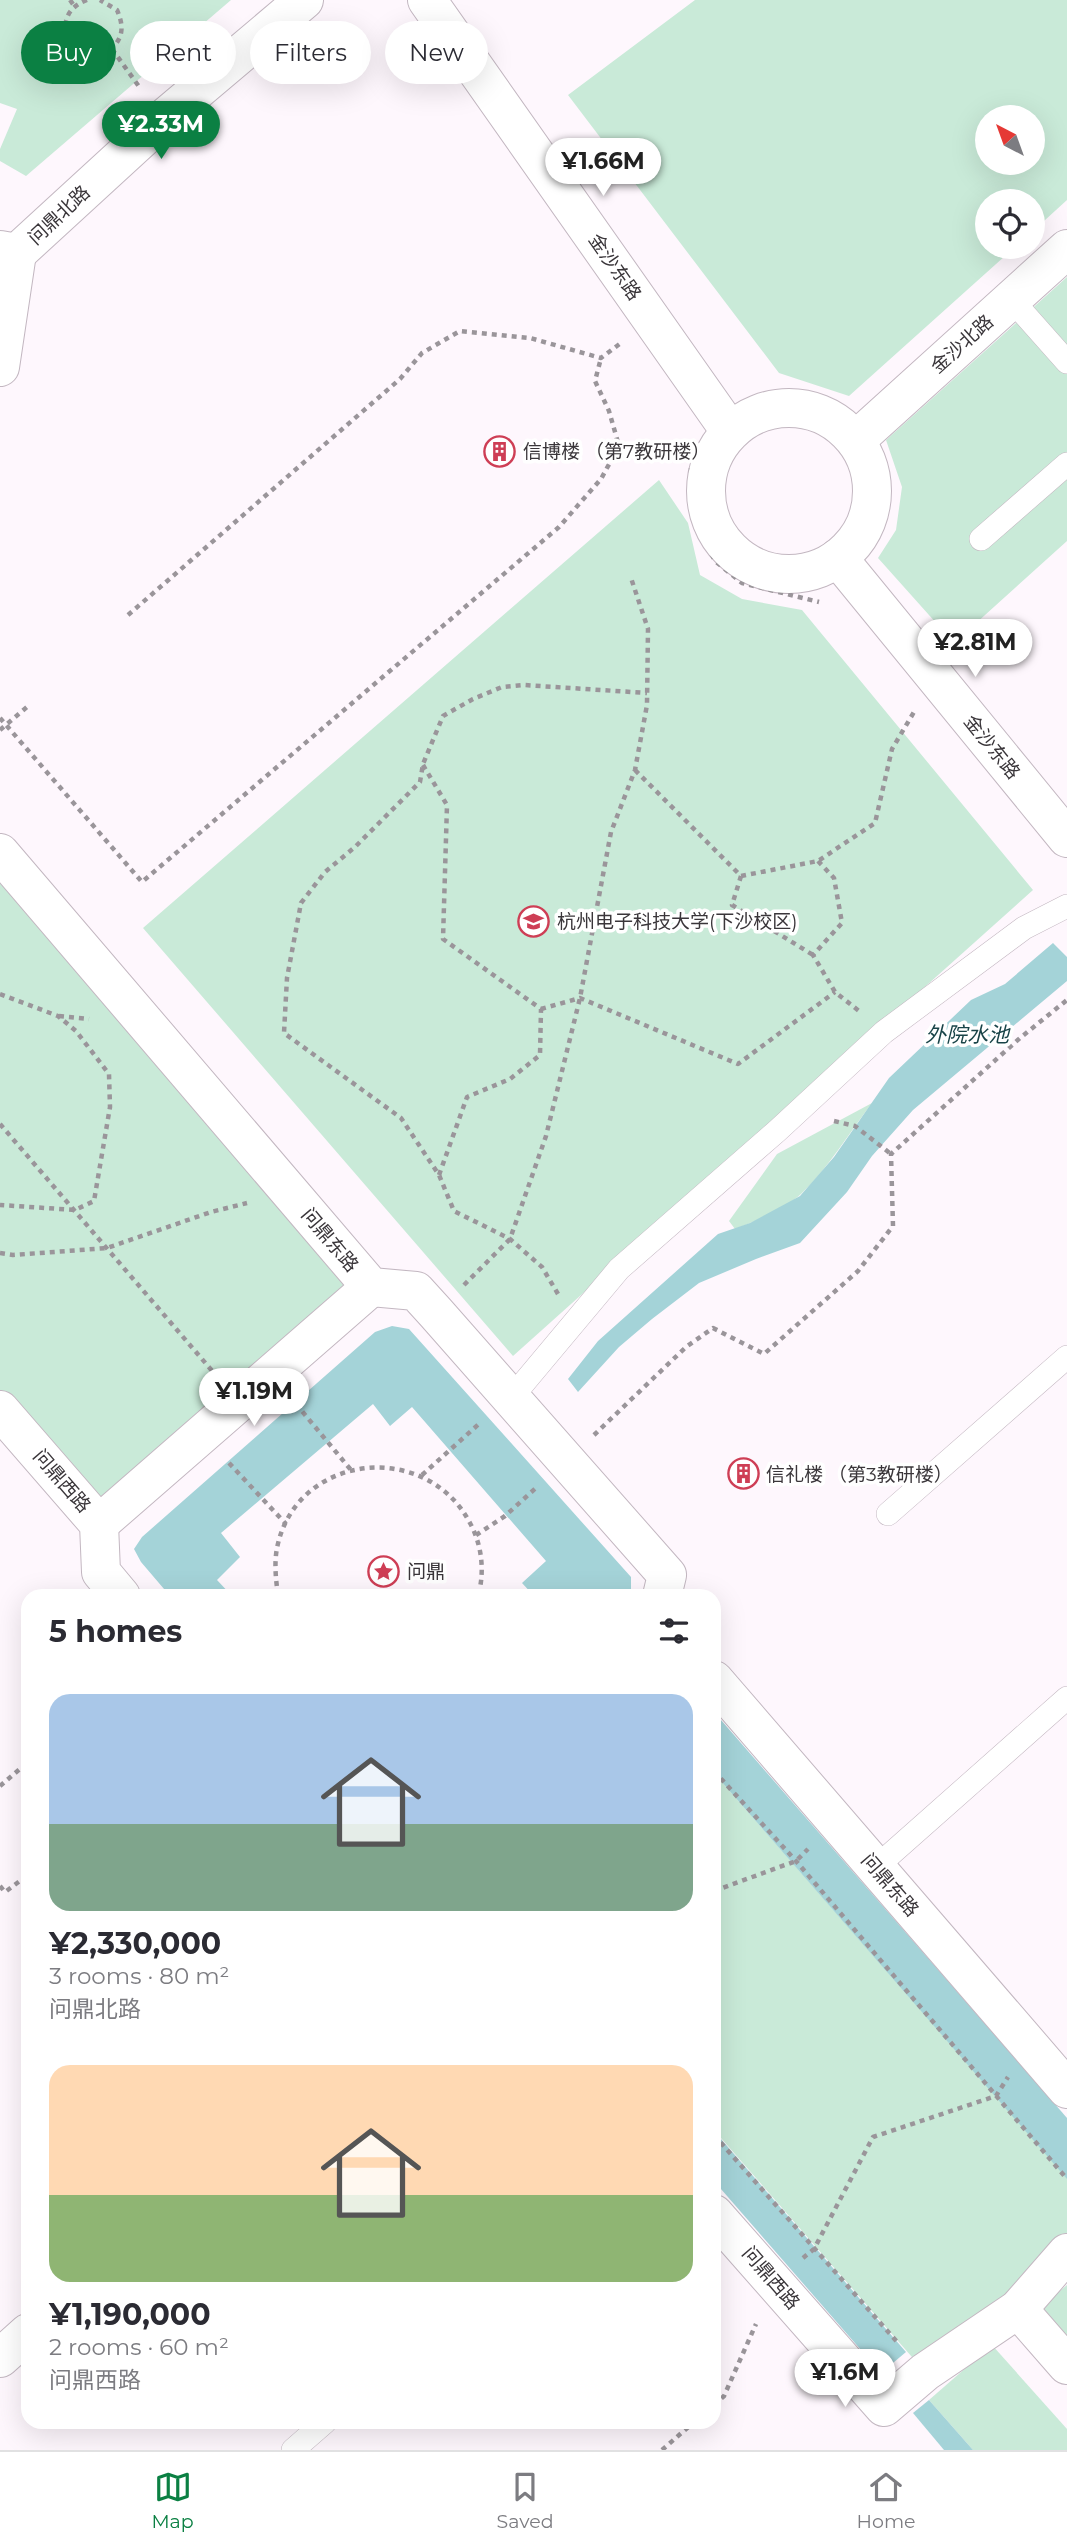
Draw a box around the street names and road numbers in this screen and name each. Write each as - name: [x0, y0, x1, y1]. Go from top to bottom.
- street label: 问鼎北路: [23, 181, 95, 249]
- street label: 金沙东路: [584, 229, 646, 305]
- street label: 金沙北路: [926, 310, 998, 378]
- street label: 金沙东路: [959, 710, 1025, 784]
- street label: 问鼎东路: [297, 1203, 363, 1277]
- street label: 问鼎西路: [28, 1445, 96, 1517]
- street label: 问鼎东路: [856, 1849, 924, 1921]
- street label: 问鼎西路: [737, 2242, 805, 2314]

